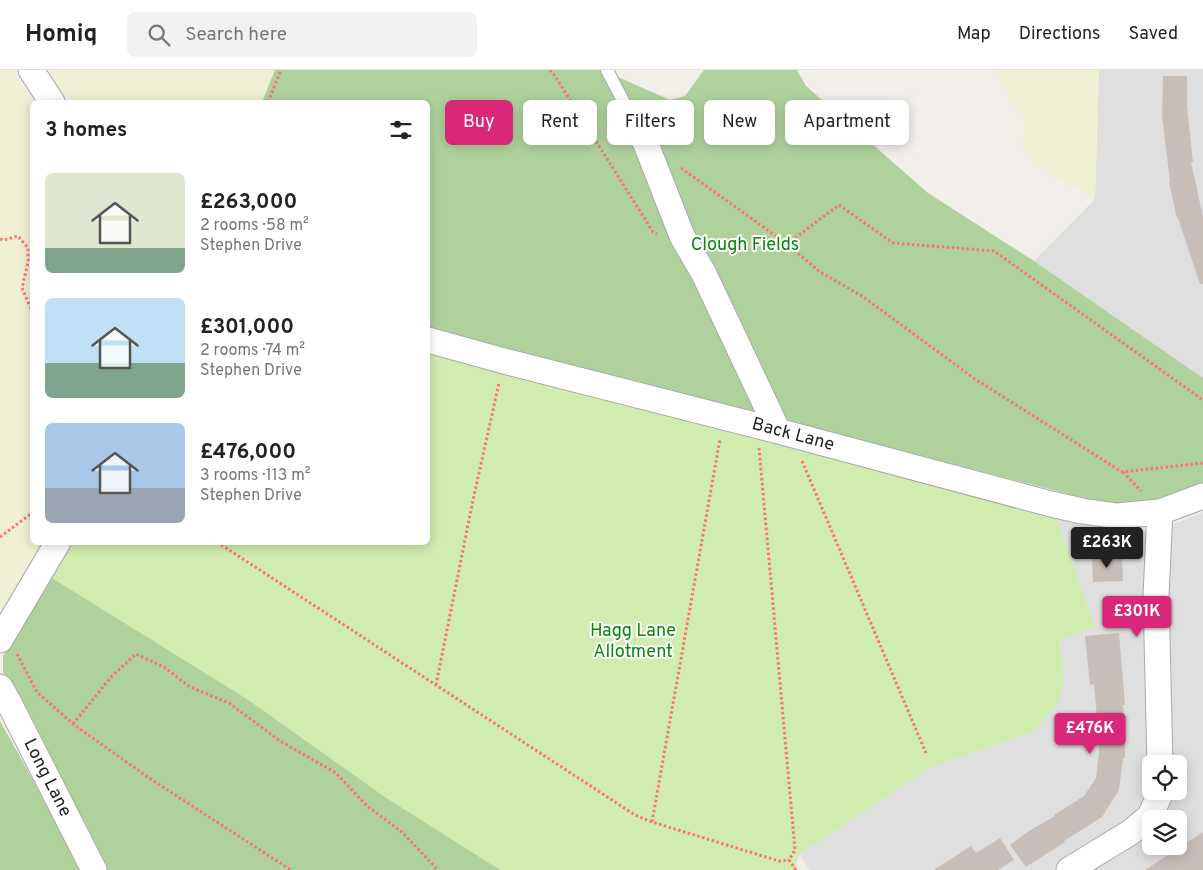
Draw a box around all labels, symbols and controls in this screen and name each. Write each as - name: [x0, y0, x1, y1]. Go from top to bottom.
- search box: [127, 12, 477, 57]
- text: Homiq: [25, 20, 97, 50]
- icon: search: [145, 21, 173, 49]
- text: Search here: [185, 23, 287, 47]
- text: Map: [957, 23, 991, 46]
- text: Directions: [1019, 23, 1101, 46]
- text: Saved: [1129, 23, 1178, 46]
- chip: Buy: [445, 100, 513, 145]
- chip: Rent: [523, 100, 597, 145]
- chip: Filters: [607, 100, 694, 145]
- chip: New: [704, 100, 775, 145]
- chip: Apartment: [785, 100, 909, 145]
- icon: filters: [387, 116, 415, 144]
- text: 3 homes: [45, 117, 127, 144]
- text: £263,000: [200, 189, 297, 216]
- icon: home: [85, 193, 145, 253]
- text: 2 rooms · 58 m²: [200, 216, 309, 236]
- park label: Clough Fields: [691, 234, 799, 257]
- text: Stephen Drive: [200, 236, 302, 256]
- text: £301,000: [200, 314, 294, 341]
- icon: home: [85, 318, 145, 378]
- text: 2 rooms · 74 m²: [200, 341, 305, 361]
- text: Stephen Drive: [200, 361, 302, 381]
- street label: Back Lane: [749, 413, 837, 457]
- text: £476,000: [200, 439, 296, 466]
- icon: home: [85, 443, 145, 503]
- text: 3 rooms · 113 m²: [200, 466, 311, 486]
- text: Stephen Drive: [200, 486, 302, 506]
- pin: £263K: [1072, 526, 1142, 569]
- text: £263K: [1082, 533, 1132, 553]
- pin: £301K: [1102, 596, 1172, 638]
- text: £301K: [1113, 602, 1161, 622]
- park label: Hagg Lane Allotment: [590, 620, 676, 664]
- pin: £476K: [1055, 712, 1125, 755]
- text: £476K: [1066, 719, 1114, 739]
- street label: Long Lane: [18, 735, 76, 821]
- map controls: [1142, 755, 1187, 855]
- button: locate: [1142, 755, 1187, 800]
- button: layers: [1142, 810, 1187, 855]

